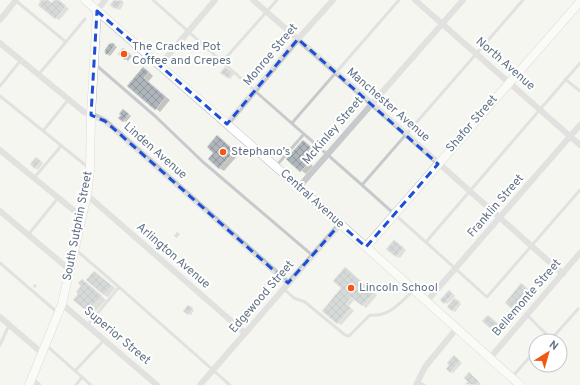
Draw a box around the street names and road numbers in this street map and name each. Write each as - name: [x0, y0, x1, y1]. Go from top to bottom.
- street label: Monroe Street: [240, 20, 302, 90]
- street label: North Avenue: [472, 34, 538, 94]
- street label: Manchester Avenue: [343, 64, 433, 146]
- street label: Shafor Street: [443, 92, 501, 156]
- street label: McKinley Street: [299, 94, 367, 168]
- street label: Linden Avenue: [120, 119, 190, 183]
- street label: Central Avenue: [276, 166, 348, 232]
- street label: South Sutphin Street: [60, 170, 96, 282]
- street label: Franklin Street: [464, 171, 528, 241]
- street label: Arlington Avenue: [133, 219, 213, 293]
- street label: Bellemonte Street: [489, 256, 565, 340]
- street label: Edgewood Street: [226, 257, 298, 337]
- street label: Superior Street: [80, 303, 154, 369]

